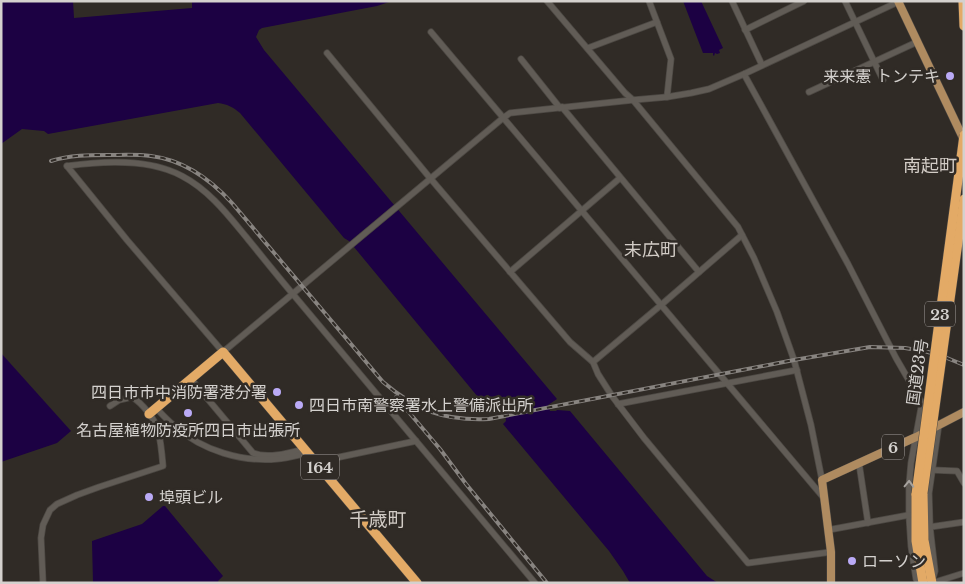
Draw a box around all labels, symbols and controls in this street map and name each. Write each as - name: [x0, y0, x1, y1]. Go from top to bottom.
- place label: 来来憲 トンテキ: [823, 66, 940, 86]
- marker: 来来憲 トンテキ: [944, 70, 956, 82]
- district label: 南起町: [903, 155, 957, 177]
- district label: 末広町: [624, 239, 678, 261]
- road number: 23: [925, 302, 955, 326]
- street label: 国道23号: [902, 337, 932, 407]
- place label: 四日市市中消防署港分署: [91, 382, 267, 402]
- marker: 四日市市中消防署港分署: [271, 386, 283, 398]
- place label: 四日市南警察署水上警備派出所: [309, 395, 533, 415]
- marker: 四日市南警察署水上警備派出所: [293, 399, 305, 411]
- marker: 名古屋植物防疫所四日市出張所: [182, 407, 194, 419]
- place label: 名古屋植物防疫所四日市出張所: [76, 420, 300, 440]
- road number: 6: [882, 434, 904, 460]
- road number: 164: [301, 454, 339, 480]
- one-way arrow: [904, 479, 915, 487]
- place label: 埠頭ビル: [159, 487, 223, 507]
- marker: 埠頭ビル: [143, 491, 155, 503]
- district label: 千歳町: [349, 508, 407, 531]
- place label: ローソン: [862, 551, 926, 571]
- marker: ローソン: [846, 555, 858, 567]

